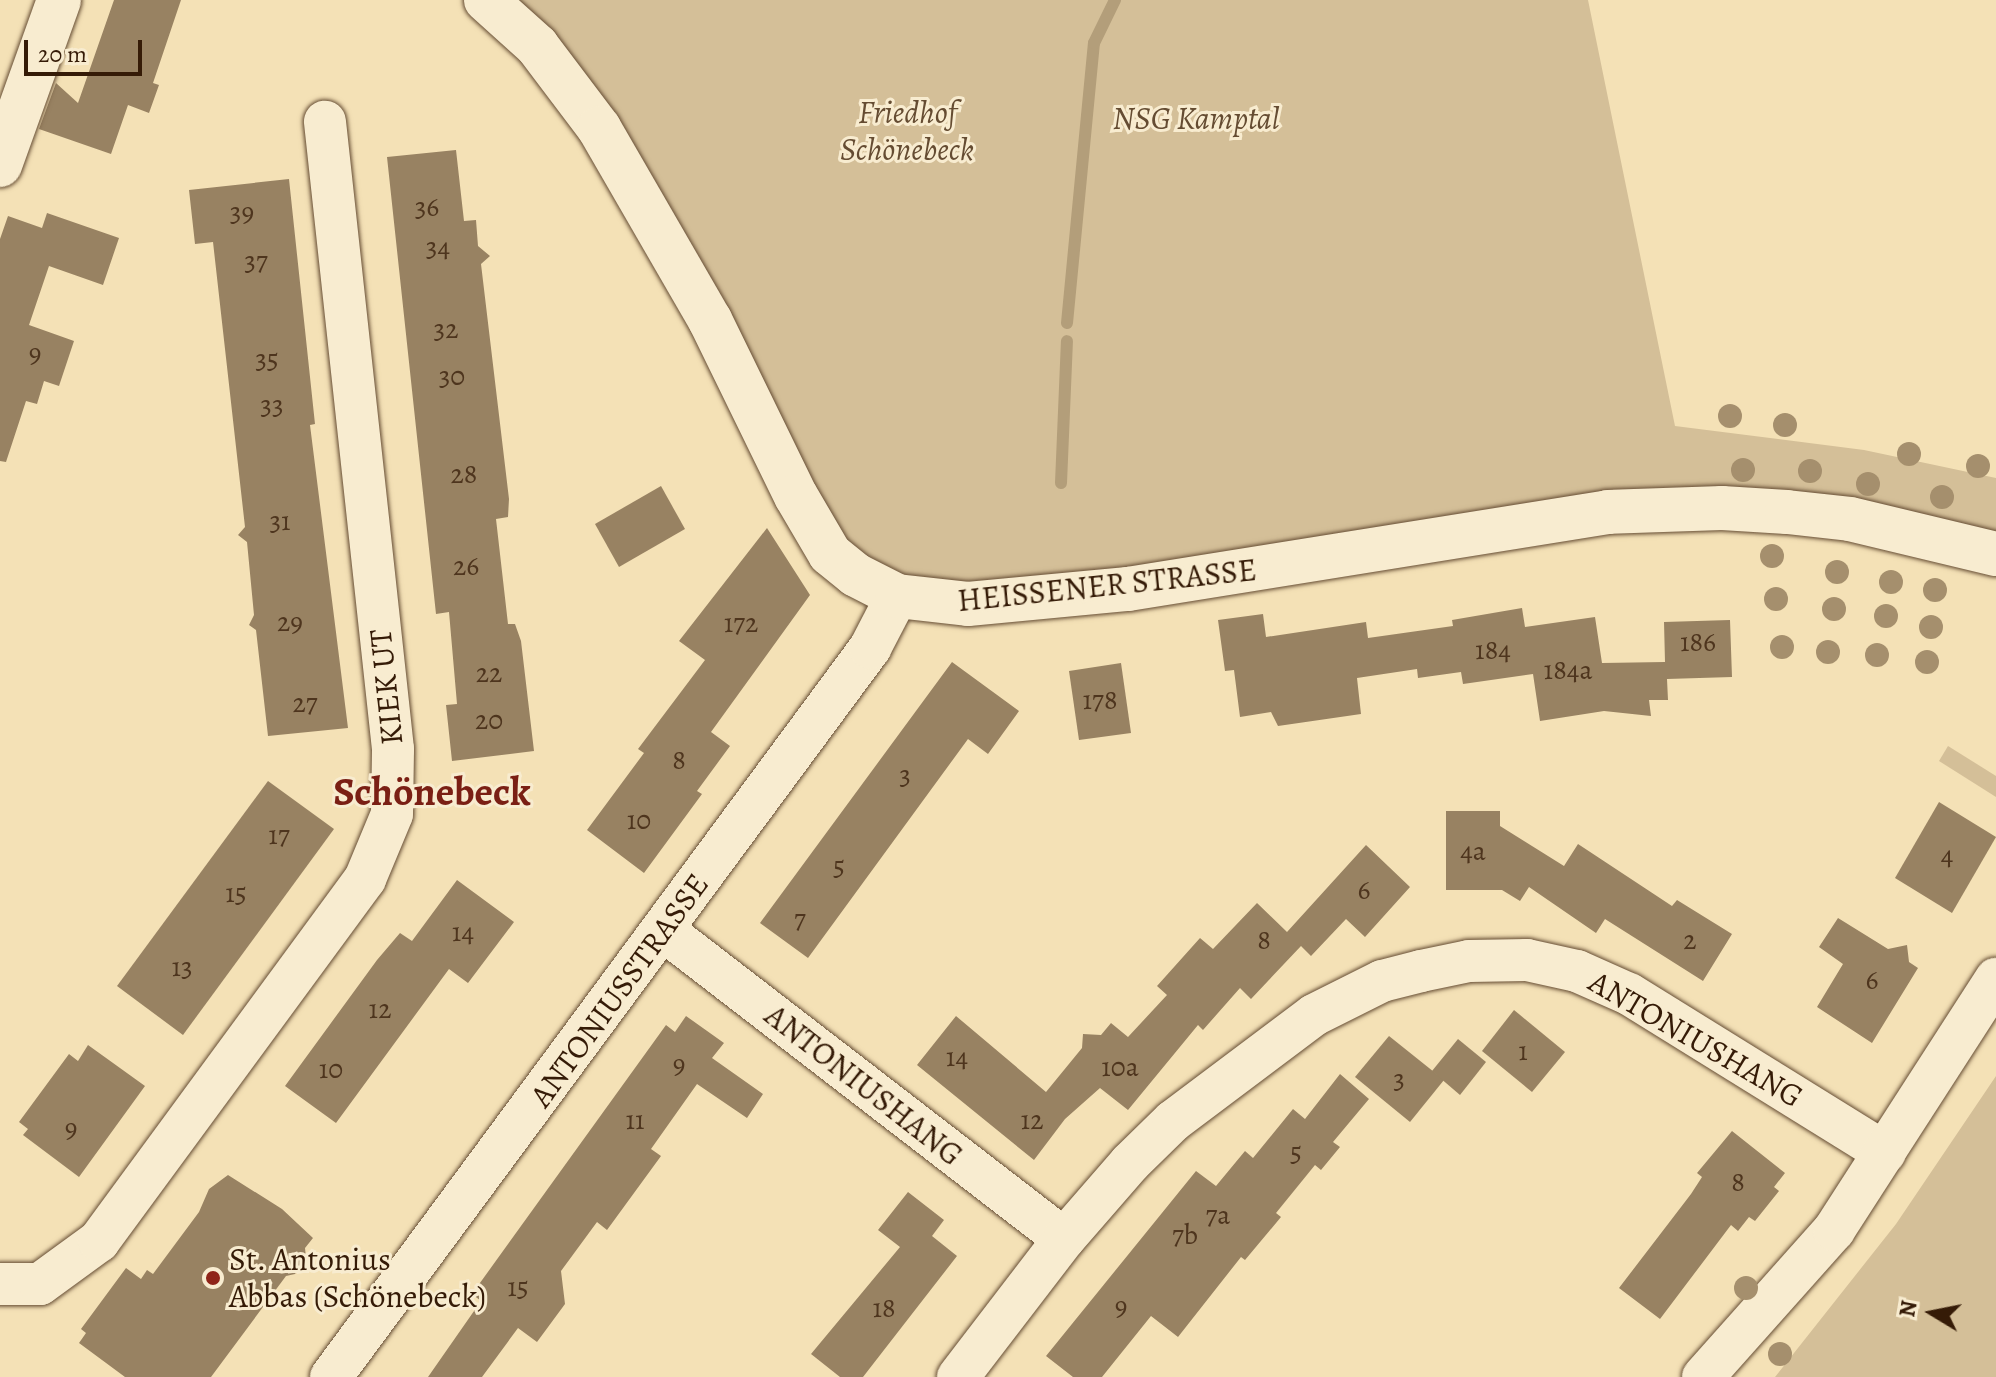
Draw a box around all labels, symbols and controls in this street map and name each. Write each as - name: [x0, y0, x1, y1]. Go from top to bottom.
- scale bar: [28, 24, 146, 74]
- text: 20 m: [38, 38, 87, 70]
- park label: Friedhof Schönebeck: [840, 94, 974, 169]
- park label: NSG Kamptal: [1112, 99, 1280, 137]
- house number: 36: [415, 190, 439, 224]
- house number: 39: [230, 195, 254, 229]
- house number: 34: [426, 230, 450, 264]
- house number: 37: [244, 244, 268, 278]
- house number: 32: [434, 312, 458, 346]
- house number: 9: [29, 336, 41, 370]
- house number: 35: [255, 342, 279, 376]
- house number: 30: [439, 359, 465, 393]
- house number: 33: [260, 388, 284, 422]
- house number: 28: [451, 457, 477, 491]
- house number: 31: [269, 504, 291, 538]
- house number: 26: [453, 549, 479, 583]
- street label: HEISSENER STRASSE: [955, 550, 1259, 620]
- house number: 29: [277, 605, 303, 639]
- house number: 172: [724, 606, 758, 640]
- house number: 186: [1680, 625, 1716, 659]
- street label: KIEK UT: [361, 627, 411, 747]
- house number: 184: [1475, 633, 1511, 667]
- house number: 184a: [1544, 653, 1592, 687]
- house number: 22: [476, 656, 502, 690]
- house number: 178: [1083, 683, 1117, 717]
- house number: 27: [292, 686, 318, 720]
- house number: 20: [475, 703, 503, 737]
- house number: 8: [672, 743, 686, 777]
- house number: 3: [899, 758, 911, 792]
- district label: Schönebeck: [333, 768, 531, 816]
- house number: 10: [627, 803, 651, 837]
- house number: 17: [268, 818, 290, 852]
- house number: 4a: [1460, 834, 1486, 868]
- house number: 4: [1941, 838, 1953, 872]
- house number: 5: [833, 849, 845, 883]
- street label: ANTONIUSSTRASSE: [521, 866, 717, 1114]
- house number: 6: [1358, 873, 1370, 907]
- house number: 15: [225, 876, 247, 910]
- house number: 7: [794, 902, 806, 936]
- house number: 14: [452, 915, 474, 949]
- house number: 8: [1257, 923, 1271, 957]
- house number: 2: [1683, 923, 1697, 957]
- house number: 13: [171, 950, 193, 984]
- street label: ANTONIUSHANG: [1582, 962, 1810, 1116]
- house number: 6: [1866, 963, 1878, 997]
- house number: 12: [369, 992, 391, 1026]
- street label: ANTONIUSHANG: [757, 996, 971, 1174]
- house number: 1: [1518, 1034, 1528, 1068]
- house number: 14: [946, 1040, 968, 1074]
- house number: 9: [673, 1047, 685, 1081]
- house number: 10a: [1101, 1050, 1139, 1084]
- house number: 10: [319, 1052, 343, 1086]
- house number: 3: [1393, 1062, 1405, 1096]
- house number: 11: [625, 1103, 645, 1137]
- house number: 12: [1021, 1103, 1043, 1137]
- house number: 9: [65, 1111, 77, 1145]
- house number: 5: [1290, 1135, 1302, 1169]
- house number: 8: [1731, 1165, 1745, 1199]
- house number: 7a: [1206, 1198, 1230, 1232]
- house number: 7b: [1172, 1218, 1198, 1252]
- place label: St. Antonius Abbas (Schönebeck): [229, 1241, 486, 1316]
- marker: St. Antonius Abbas (Schönebeck): [204, 1269, 222, 1287]
- house number: 15: [507, 1270, 529, 1304]
- north arrow: [1892, 1273, 1972, 1353]
- house number: 9: [1115, 1289, 1127, 1323]
- house number: 18: [872, 1291, 896, 1325]
- text: N: [1892, 1298, 1925, 1319]

